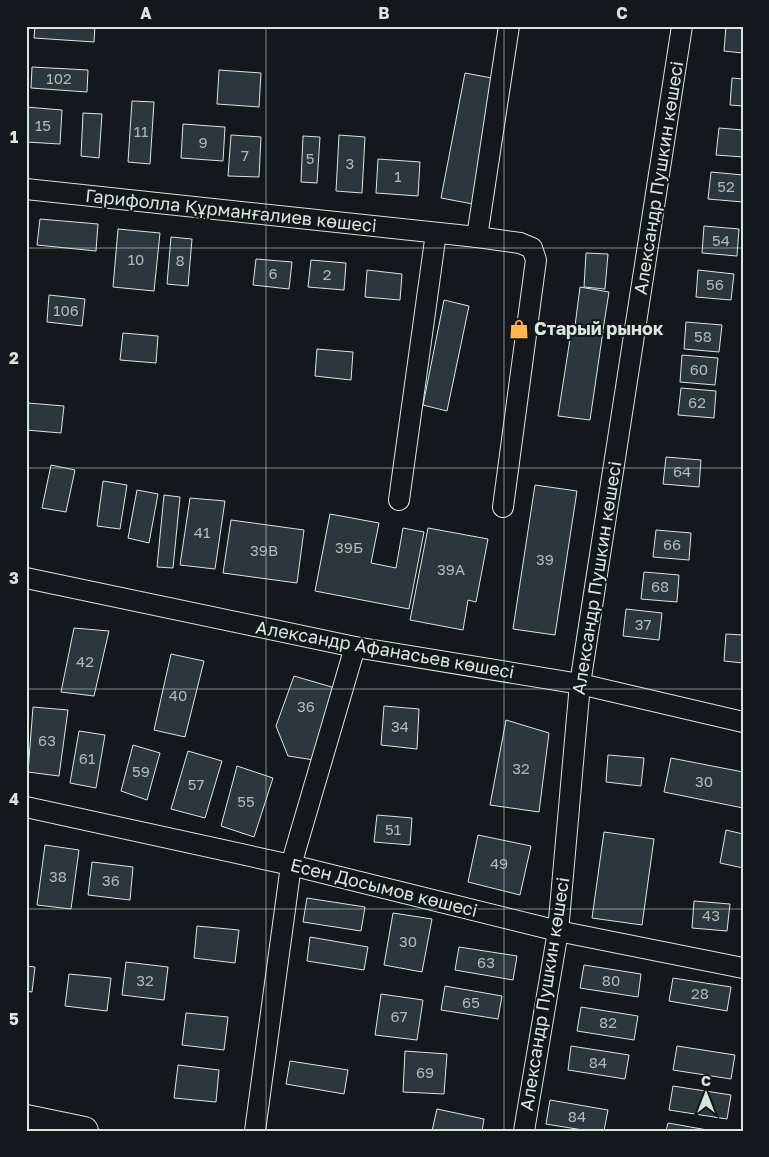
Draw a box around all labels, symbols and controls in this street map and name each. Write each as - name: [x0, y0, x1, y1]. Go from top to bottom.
- text: A: [140, 3, 152, 23]
- text: B: [378, 3, 390, 23]
- text: C: [616, 3, 628, 23]
- street label: Александр Пушкин көшесі: [629, 59, 687, 296]
- house number: 102: [46, 69, 72, 87]
- house number: 15: [35, 116, 51, 134]
- house number: 11: [134, 122, 148, 140]
- text: 1: [10, 127, 18, 147]
- house number: 9: [198, 133, 208, 151]
- house number: 7: [241, 146, 249, 164]
- house number: 5: [306, 149, 314, 167]
- house number: 3: [346, 154, 354, 172]
- house number: 1: [394, 167, 402, 185]
- house number: 52: [717, 177, 735, 195]
- street label: Гарифолла Құрманғалиев көшесі: [84, 184, 378, 237]
- house number: 54: [712, 231, 730, 249]
- house number: 10: [128, 250, 144, 268]
- house number: 8: [175, 251, 185, 269]
- house number: 6: [268, 264, 278, 282]
- house number: 2: [323, 265, 331, 283]
- house number: 56: [706, 275, 724, 293]
- house number: 106: [53, 301, 79, 319]
- place label: Старый рынок: [534, 317, 664, 339]
- shop icon: Старый рынок: [508, 318, 530, 340]
- house number: 58: [694, 327, 712, 345]
- text: 2: [9, 348, 19, 368]
- house number: 60: [690, 360, 708, 378]
- house number: 62: [688, 393, 706, 411]
- street label: Александр Пушкин көшесі: [567, 459, 625, 696]
- house number: 64: [673, 462, 691, 480]
- house number: 41: [194, 523, 210, 541]
- house number: 66: [663, 535, 681, 553]
- house number: 39Б: [335, 538, 363, 556]
- house number: 39В: [250, 541, 278, 559]
- house number: 39: [536, 550, 554, 568]
- house number: 39А: [437, 560, 465, 578]
- text: 3: [9, 568, 19, 588]
- house number: 68: [651, 577, 669, 595]
- street label: Александр Афанасьев көшесі: [254, 615, 516, 683]
- house number: 37: [635, 615, 651, 633]
- house number: 42: [76, 652, 94, 670]
- house number: 40: [169, 686, 187, 704]
- house number: 36: [297, 697, 315, 715]
- house number: 34: [391, 717, 409, 735]
- house number: 63: [38, 731, 56, 749]
- house number: 61: [79, 749, 95, 767]
- house number: 32: [512, 759, 530, 777]
- house number: 59: [132, 762, 150, 780]
- house number: 30: [695, 772, 713, 790]
- house number: 57: [188, 775, 204, 793]
- text: 4: [9, 789, 19, 809]
- house number: 55: [237, 792, 255, 810]
- house number: 51: [385, 820, 401, 838]
- street label: Есен Досымов көшесі: [288, 853, 480, 921]
- house number: 49: [490, 854, 508, 872]
- house number: 38: [49, 867, 67, 885]
- house number: 36: [102, 871, 120, 889]
- street label: Александр Пушкин көшесі: [515, 875, 573, 1112]
- house number: 43: [702, 906, 720, 924]
- house number: 30: [399, 932, 417, 950]
- house number: 63: [477, 953, 495, 971]
- house number: 32: [136, 971, 154, 989]
- house number: 80: [602, 971, 620, 989]
- house number: 28: [691, 984, 709, 1002]
- house number: 65: [462, 993, 480, 1011]
- house number: 67: [390, 1007, 408, 1025]
- text: 5: [9, 1009, 19, 1029]
- house number: 82: [599, 1013, 617, 1031]
- house number: 84: [589, 1053, 607, 1071]
- house number: 69: [416, 1063, 434, 1081]
- north arrow: [682, 1070, 732, 1120]
- text: С: [701, 1072, 711, 1089]
- house number: 84: [568, 1107, 586, 1125]

